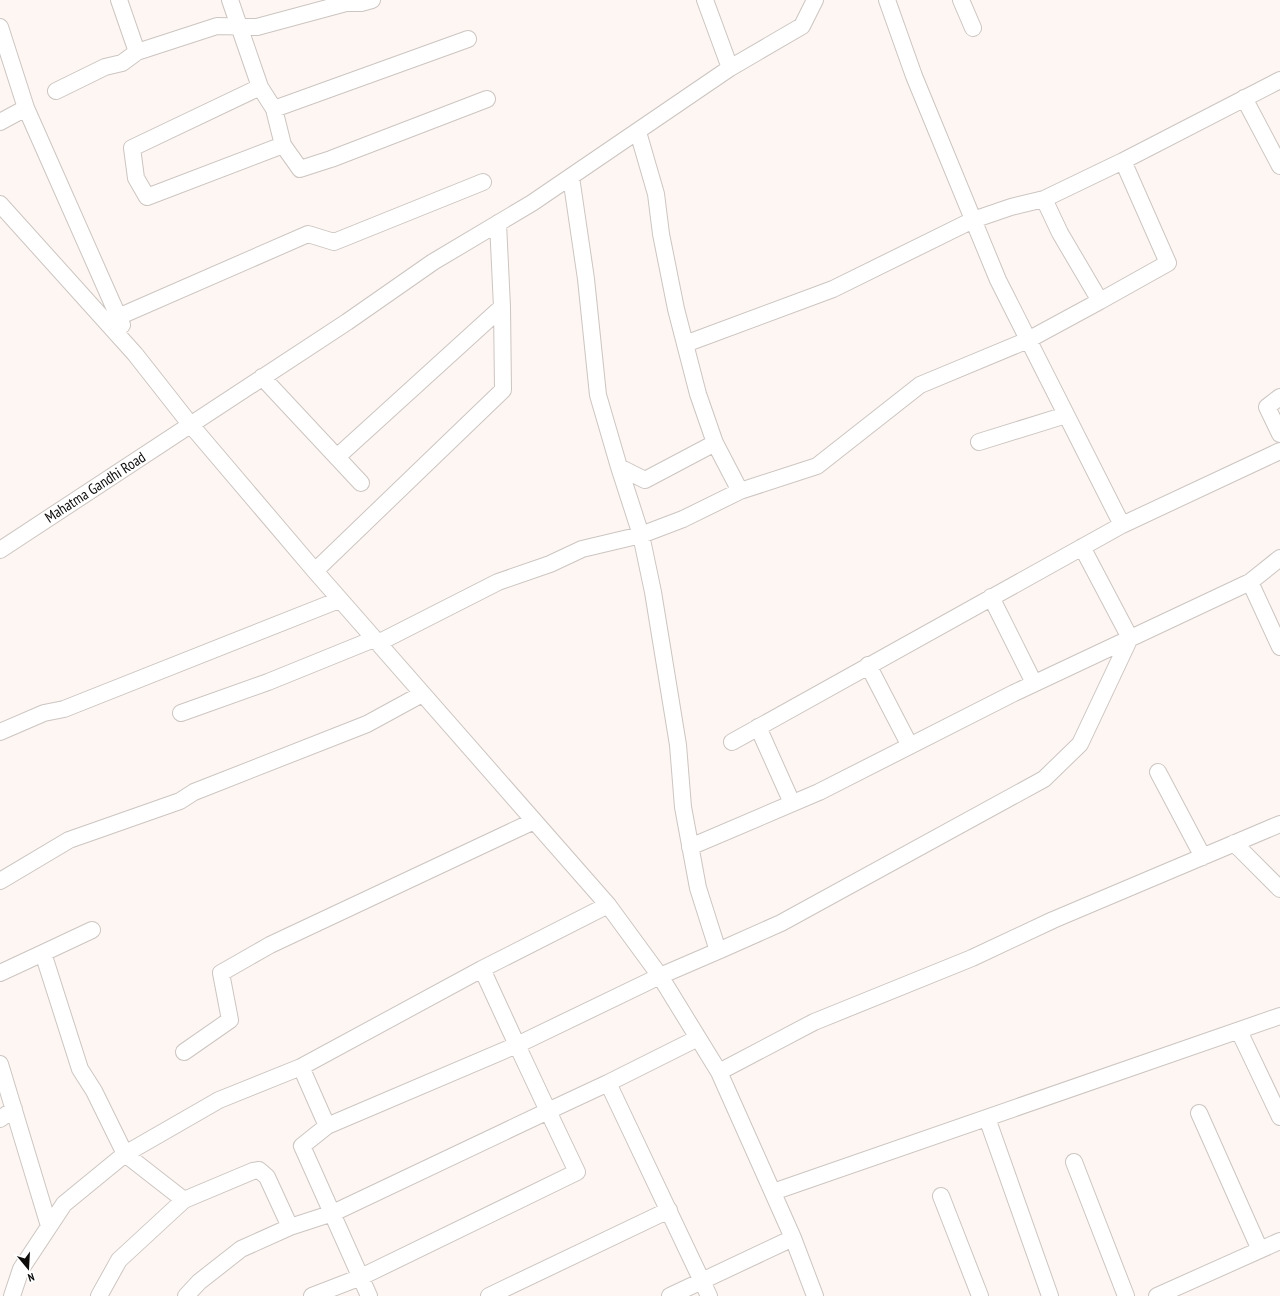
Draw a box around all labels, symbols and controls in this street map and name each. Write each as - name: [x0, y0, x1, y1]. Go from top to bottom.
- street label: Mahatma Gandhi Road: [41, 447, 149, 527]
- north arrow: [8, 1248, 48, 1288]
- text: N: [26, 1270, 36, 1285]

